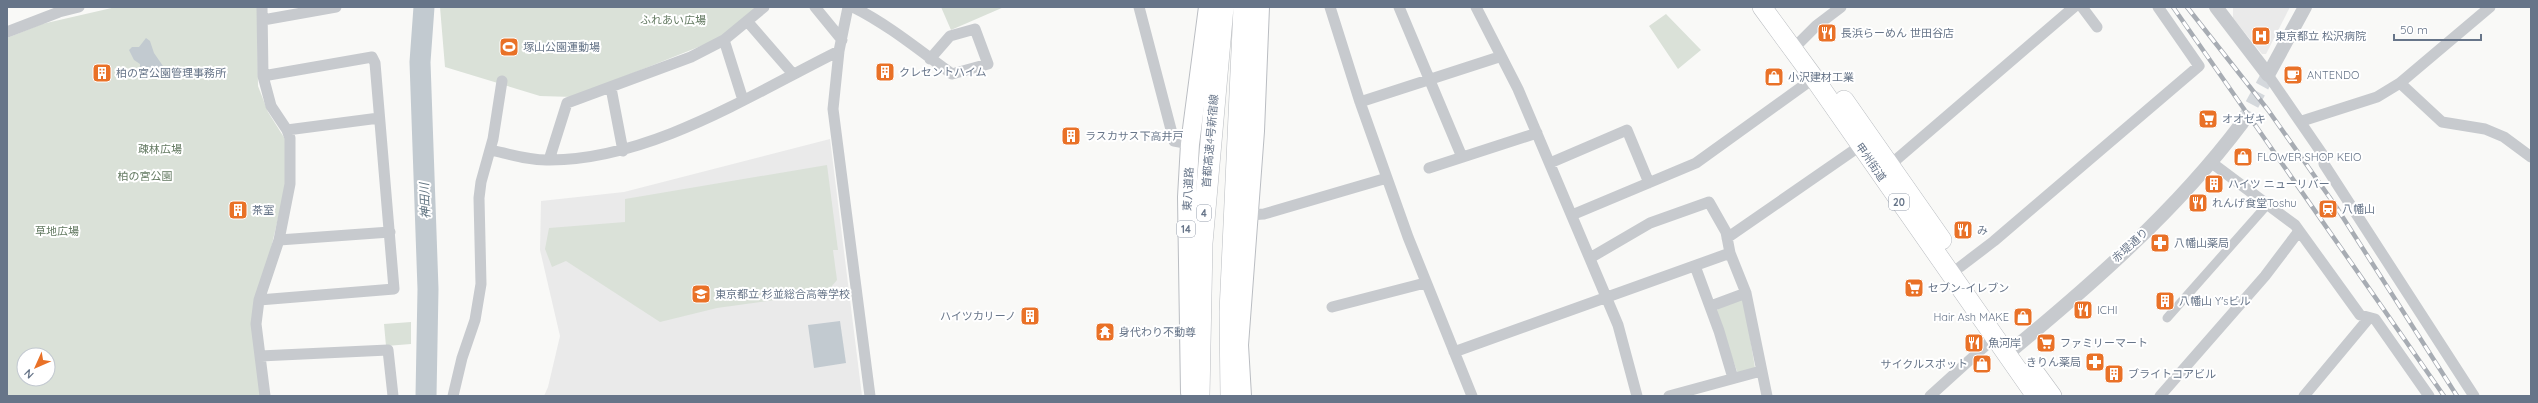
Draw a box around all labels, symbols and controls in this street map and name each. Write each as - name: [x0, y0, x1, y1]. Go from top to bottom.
- park label: ふれあい広場: [640, 13, 706, 27]
- scale bar: [2394, 16, 2481, 42]
- restaurant icon: 長浜らーめん 世田谷店: [1816, 22, 1838, 44]
- text: 50 m: [2400, 22, 2428, 37]
- hospital icon: 東京都立 松沢病院: [2250, 25, 2272, 47]
- place label: 長浜らーめん 世田谷店: [1841, 26, 1954, 40]
- place label: 東京都立 松沢病院: [2275, 29, 2366, 43]
- sports icon: 塚山公園運動場: [498, 36, 520, 58]
- place label: 塚山公園運動場: [523, 40, 600, 54]
- building icon: クレセントハイム: [874, 61, 896, 83]
- building icon: 柏の宮公園管理事務所: [91, 62, 113, 84]
- cafe icon: ANTENDO: [2282, 64, 2304, 86]
- place label: クレセントハイム: [899, 65, 987, 79]
- place label: 柏の宮公園管理事務所: [116, 66, 227, 80]
- shop icon: 小沢建材工業: [1763, 66, 1785, 88]
- place label: ANTENDO: [2307, 68, 2359, 82]
- place label: 小沢建材工業: [1788, 70, 1854, 84]
- street label: 首都高速4号新宿線: [1199, 94, 1221, 188]
- supermarket icon: オオゼキ: [2197, 108, 2219, 130]
- place label: オオゼキ: [2222, 112, 2266, 126]
- building icon: ラスカサス下高井戸: [1060, 125, 1082, 147]
- place label: ラスカサス下高井戸: [1085, 129, 1184, 143]
- street label: 甲州街道: [1853, 140, 1889, 184]
- park label: 疎林広場: [138, 142, 182, 156]
- shop icon: FLOWER SHOP KEIO: [2232, 146, 2254, 168]
- place label: FLOWER SHOP KEIO: [2257, 150, 2362, 164]
- street label: 東八道路: [1180, 167, 1196, 211]
- park label: 柏の宮公園: [118, 169, 173, 183]
- building icon: ハイツ ニューリバー: [2203, 173, 2225, 195]
- place label: ハイツ ニューリバー: [2228, 177, 2330, 191]
- water label: 神田川: [416, 181, 433, 219]
- restaurant icon: れんげ食堂Toshu: [2187, 192, 2209, 214]
- road number: 20: [1889, 194, 1909, 210]
- place label: れんげ食堂Toshu: [2212, 196, 2297, 210]
- station icon: 八幡山: [2317, 198, 2339, 220]
- building icon: 茶室: [227, 199, 249, 221]
- place label: 八幡山: [2342, 202, 2375, 216]
- place label: 茶室: [252, 203, 274, 217]
- road number: 4: [1197, 205, 1211, 221]
- restaurant icon: み: [1952, 219, 1974, 241]
- road number: 14: [1177, 221, 1195, 237]
- place label: み: [1977, 223, 1988, 237]
- park label: 草地広場: [35, 224, 79, 238]
- street label: 赤堤通り: [2109, 225, 2151, 265]
- pharmacy icon: 八幡山薬局: [2149, 232, 2171, 254]
- place label: 八幡山薬局: [2174, 236, 2229, 250]
- supermarket icon: セブン-イレブン: [1903, 277, 1925, 299]
- place label: セブン-イレブン: [1928, 281, 2009, 295]
- school or university icon: 東京都立 杉並総合高等学校: [690, 283, 712, 305]
- place label: 東京都立 杉並総合高等学校: [715, 287, 850, 301]
- building icon: 八幡山 Y'sビル: [2154, 290, 2176, 312]
- place label: 八幡山 Y'sビル: [2179, 294, 2250, 308]
- restaurant icon: ICHI: [2072, 299, 2094, 321]
- place label: ICHI: [2097, 303, 2118, 317]
- building icon: ハイツカリーノ: [1019, 305, 1041, 327]
- shop icon: Hair Ash MAKE: [2012, 306, 2034, 328]
- place label: ハイツカリーノ: [940, 309, 1016, 323]
- place label: Hair Ash MAKE: [1933, 310, 2009, 324]
- temple icon: 身代わり不動尊: [1094, 321, 1116, 343]
- place label: 身代わり不動尊: [1119, 325, 1196, 339]
- restaurant icon: 魚河岸: [1963, 332, 1985, 354]
- supermarket icon: ファミリーマート: [2035, 332, 2057, 354]
- place label: 魚河岸: [1988, 336, 2021, 350]
- place label: ファミリーマート: [2060, 336, 2148, 350]
- north arrow: [16, 347, 56, 387]
- pharmacy icon: きりん薬局: [2084, 351, 2106, 373]
- shop icon: サイクルスポット: [1971, 353, 1993, 375]
- place label: きりん薬局: [2026, 355, 2081, 369]
- place label: サイクルスポット: [1881, 357, 1968, 371]
- building icon: ブライトコアビル: [2103, 363, 2125, 385]
- text: N: [21, 366, 37, 382]
- place label: ブライトコアビル: [2128, 367, 2216, 381]

